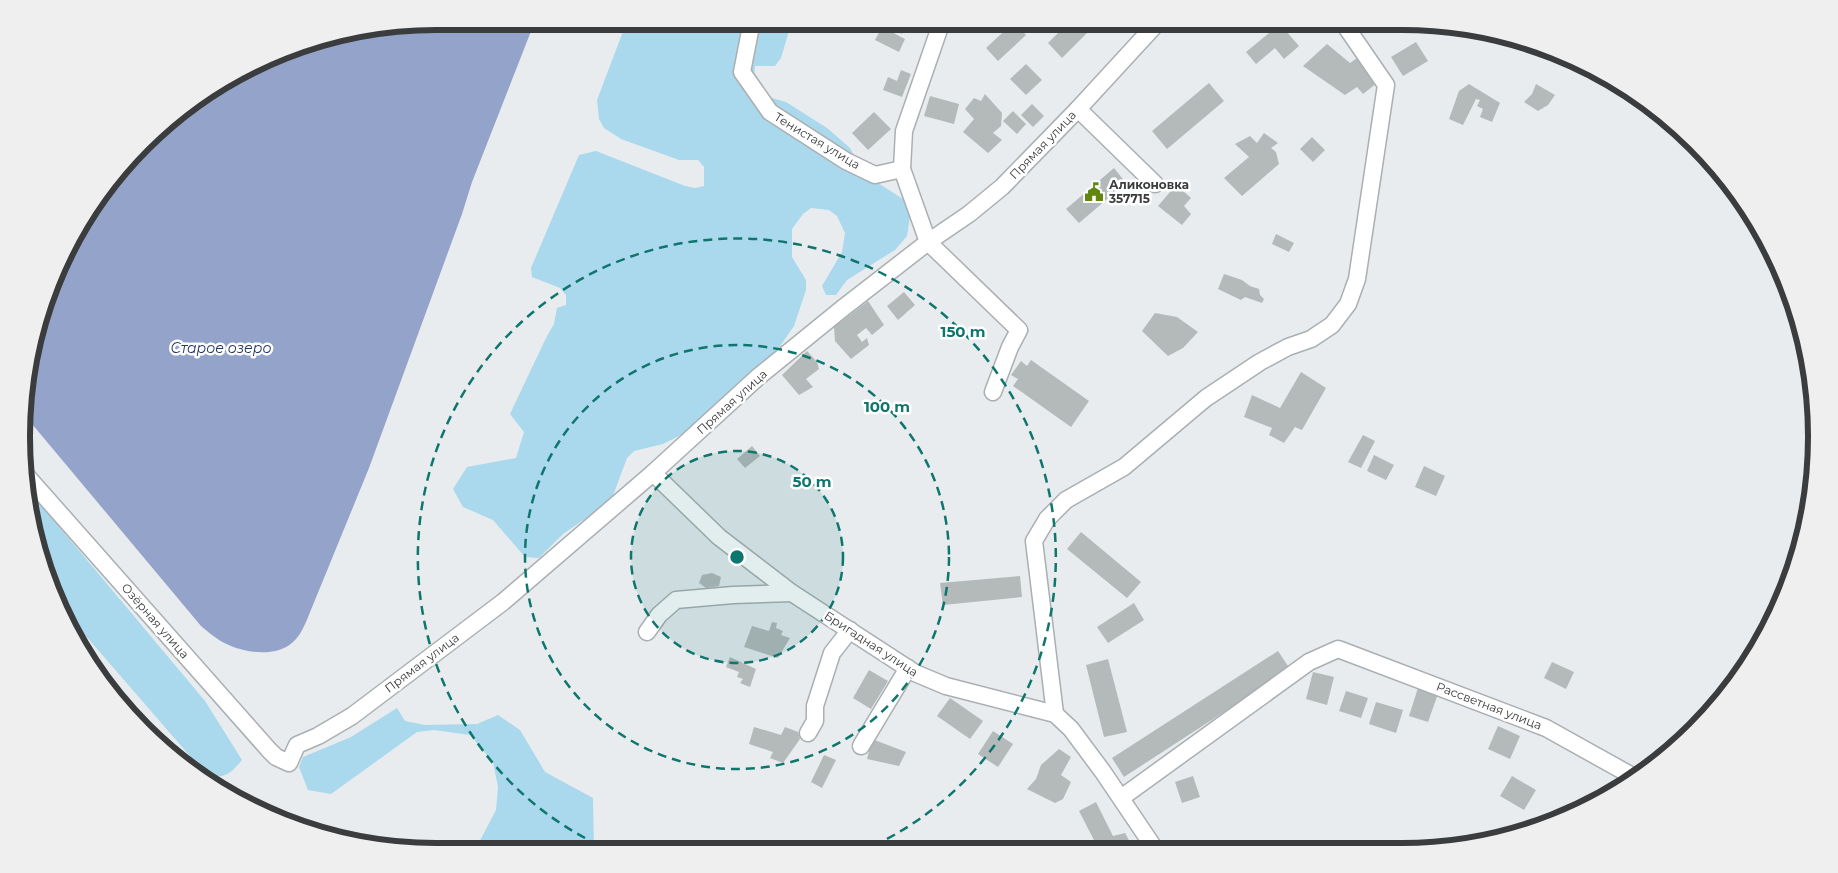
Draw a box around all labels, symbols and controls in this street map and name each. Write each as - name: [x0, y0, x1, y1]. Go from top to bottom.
- street label: Прямая улица: [1006, 107, 1079, 182]
- street label: Тенистая улица: [772, 109, 863, 172]
- place label: Аликоновка 357715: [1108, 177, 1189, 206]
- public building icon: Аликоновка 357715: [1083, 181, 1105, 203]
- text: 150 m: [941, 322, 985, 341]
- water label: Старое озеро: [171, 339, 271, 357]
- street label: Прямая улица: [693, 366, 770, 437]
- text: 100 m: [864, 397, 910, 416]
- text: 50 m: [792, 472, 832, 491]
- centre of rings: [728, 548, 746, 566]
- street label: Озёрная улица: [118, 580, 192, 662]
- street label: Бригадная улица: [822, 608, 921, 679]
- street label: Прямая улица: [381, 630, 462, 696]
- street label: Рассветная улица: [1434, 678, 1544, 733]

